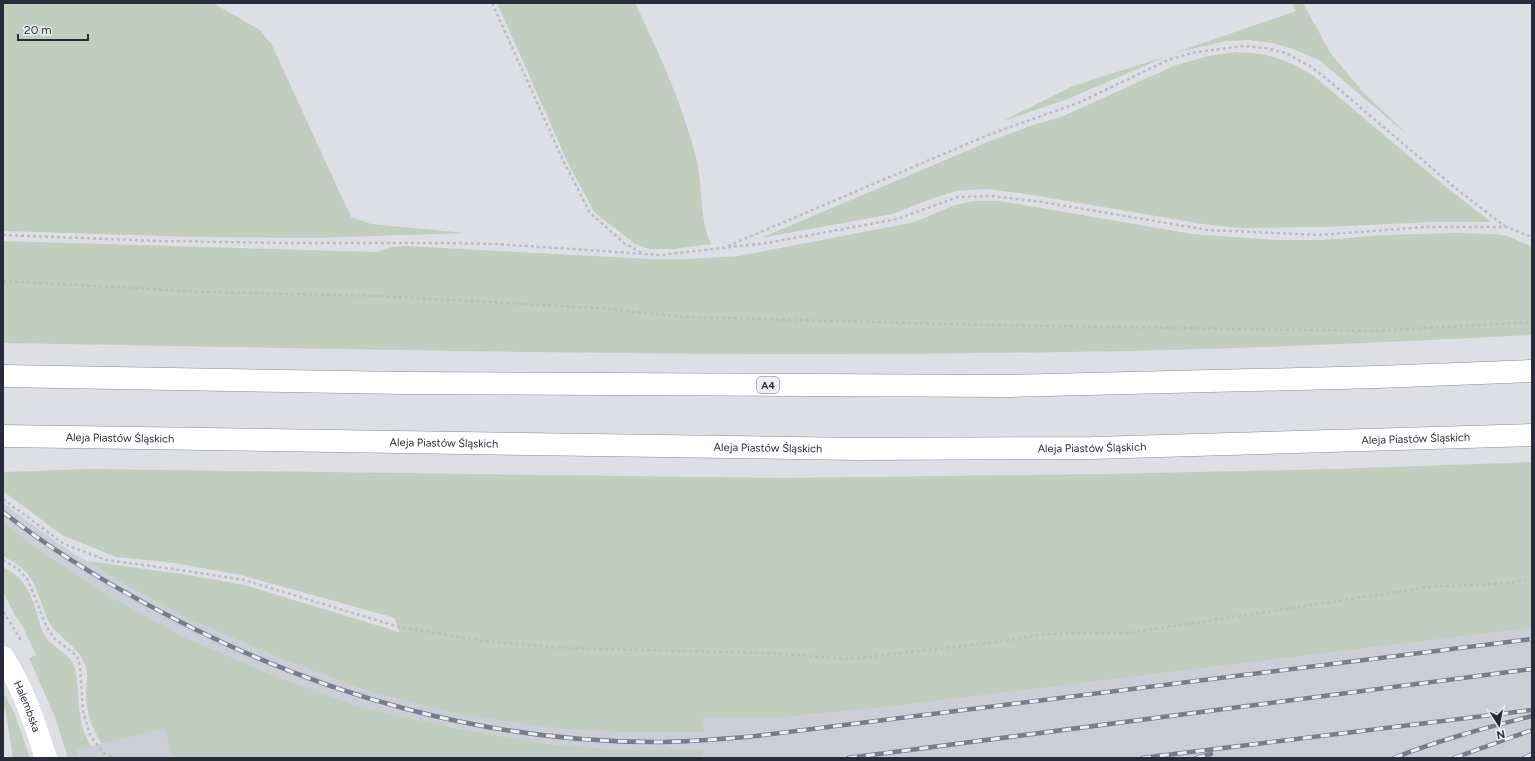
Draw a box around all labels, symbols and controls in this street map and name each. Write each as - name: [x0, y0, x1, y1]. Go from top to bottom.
- scale bar: [18, 16, 88, 42]
- text: 20 m: [24, 23, 52, 37]
- road number: A4: [757, 377, 779, 393]
- street label: Aleja Piastów Śląskich: [66, 431, 174, 446]
- street label: Aleja Piastów Śląskich: [1361, 431, 1470, 447]
- street label: Aleja Piastów Śląskich: [390, 436, 498, 451]
- street label: Aleja Piastów Śląskich: [1038, 440, 1146, 455]
- street label: Aleja Piastów Śląskich: [714, 441, 822, 455]
- street label: Halembska: [11, 679, 43, 734]
- north arrow: [1479, 705, 1519, 745]
- text: N: [1495, 727, 1506, 742]

